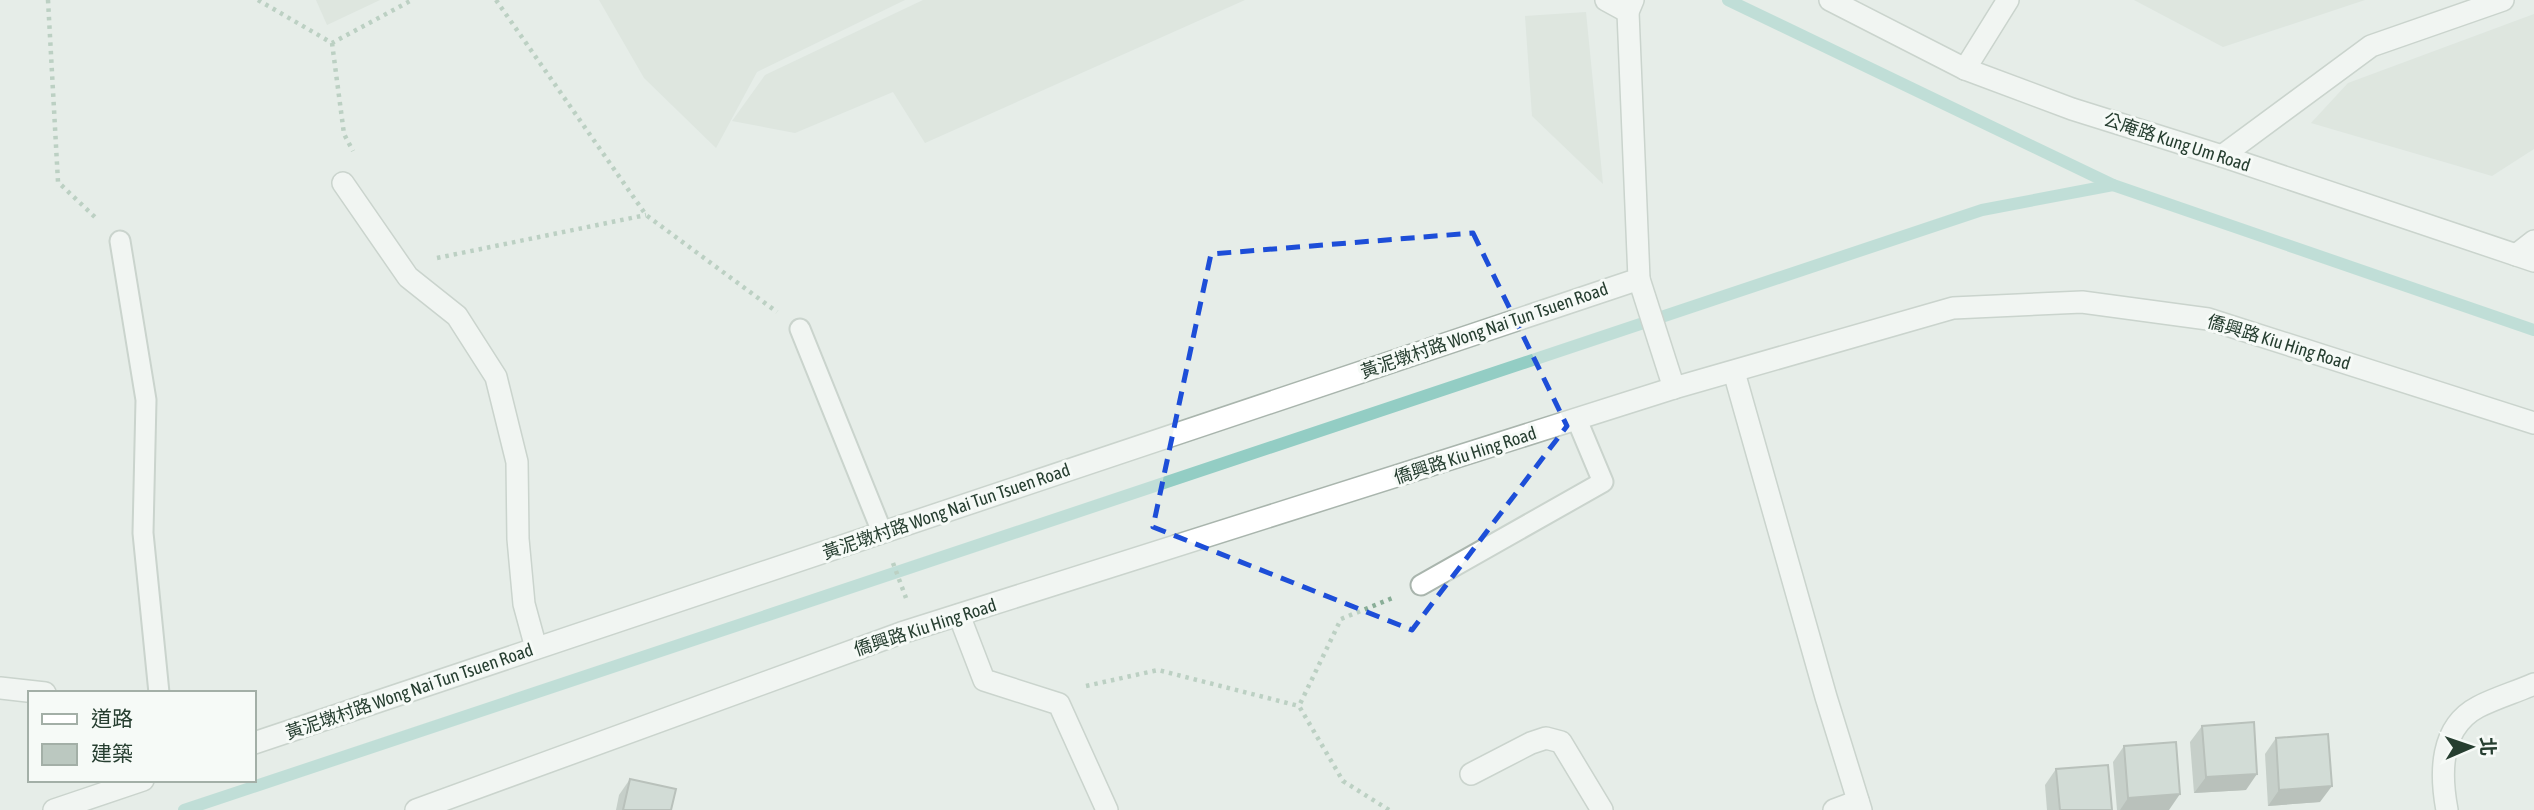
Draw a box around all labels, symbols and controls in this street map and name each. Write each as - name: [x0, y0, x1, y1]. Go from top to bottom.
- street label: 公庵路 Kung Um Road: [2101, 108, 2253, 176]
- street label: 黃泥墩村路 Wong Nai Tun Tsuen Road: [1357, 278, 1611, 382]
- street label: 僑興路 Kiu Hing Road: [2205, 310, 2353, 374]
- street label: 僑興路 Kiu Hing Road: [1391, 422, 1539, 488]
- street label: 黃泥墩村路 Wong Nai Tun Tsuen Road: [819, 459, 1073, 563]
- street label: 僑興路 Kiu Hing Road: [851, 594, 999, 660]
- street label: 黃泥墩村路 Wong Nai Tun Tsuen Road: [282, 639, 536, 743]
- legend: [28, 691, 256, 782]
- text: 道路: [91, 706, 133, 730]
- north arrow: [2436, 712, 2506, 782]
- text: 北: [2477, 737, 2499, 756]
- text: 建築: [91, 741, 133, 765]

